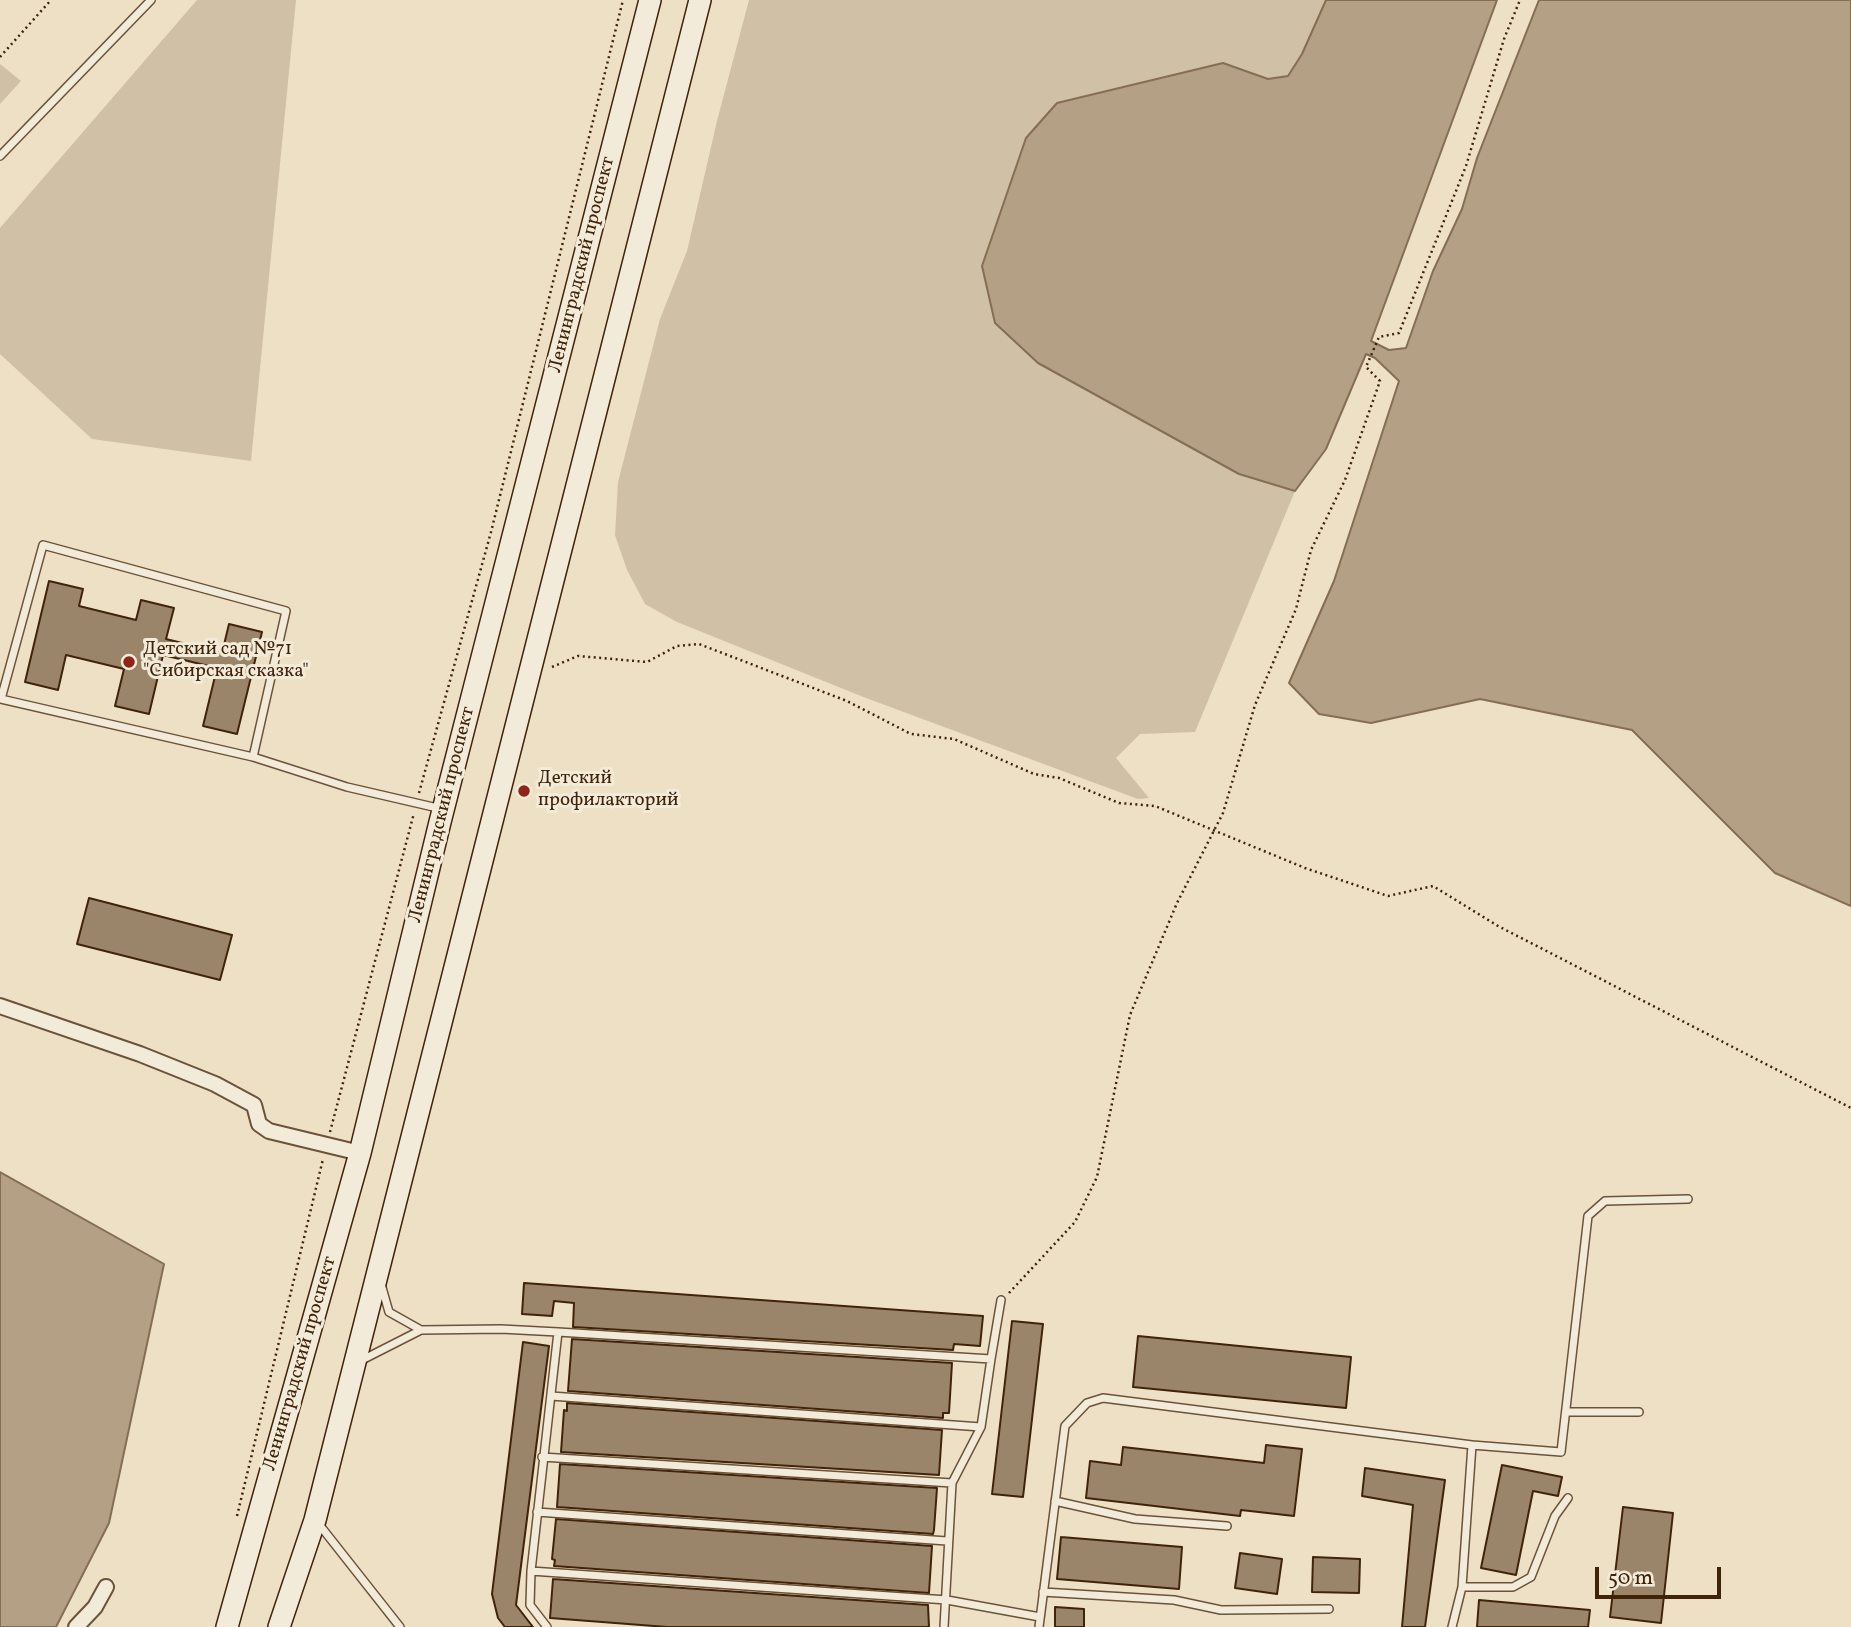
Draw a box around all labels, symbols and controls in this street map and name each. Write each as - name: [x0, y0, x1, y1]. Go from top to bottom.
- street label: Ленинградский проспект: [545, 155, 621, 375]
- place label: Детский сад №71 "Сибирская сказка": [143, 640, 309, 684]
- marker: Детский сад №71 "Сибирская сказка": [121, 654, 137, 670]
- street label: Ленинградский проспект: [405, 705, 481, 925]
- place label: Детский профилакторий: [538, 769, 679, 813]
- marker: Детский профилакторий: [516, 783, 532, 799]
- street label: Ленинградский проспект: [259, 1254, 343, 1474]
- scale bar: [1599, 1554, 1725, 1598]
- text: 50 m: [1608, 1564, 1653, 1593]

